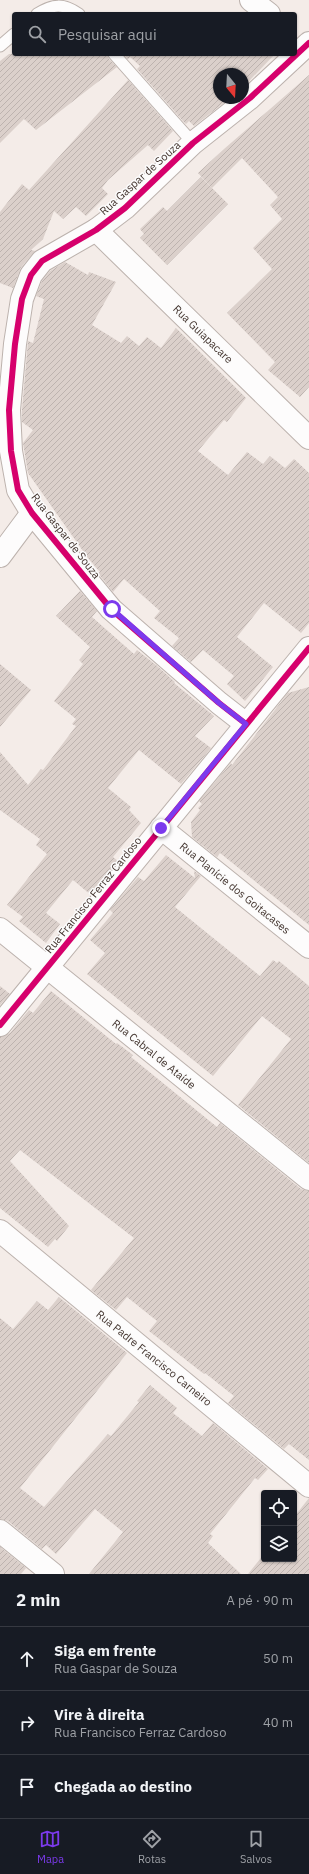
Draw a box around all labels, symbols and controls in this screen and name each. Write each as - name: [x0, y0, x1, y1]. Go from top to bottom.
- search box: [12, 12, 297, 56]
- icon: search: [26, 23, 48, 45]
- text: Pesquisar aqui: [58, 25, 157, 44]
- north arrow: [213, 68, 249, 104]
- street label: Rua Gaspar de Souza: [97, 138, 184, 218]
- street label: Rua Guiapacare: [170, 302, 236, 366]
- street label: Rua Gaspar de Souza: [28, 491, 104, 582]
- route start: [103, 600, 121, 618]
- route end: [152, 819, 170, 837]
- street label: Rua Francisco Ferraz Cardoso: [42, 834, 144, 956]
- street label: Rua Planície dos Goitacases: [177, 839, 293, 937]
- street label: Rua Cabral de Ataíde: [109, 1016, 199, 1092]
- street label: Rua Padre Francisco Carneiro: [93, 1307, 215, 1409]
- map controls: [261, 1490, 297, 1562]
- button: locate: [261, 1490, 297, 1526]
- button: layers: [261, 1526, 297, 1562]
- text: 2 min: [16, 1589, 60, 1611]
- text: A pé · 90 m: [227, 1592, 293, 1609]
- text: Siga em frente: [54, 1641, 156, 1660]
- icon: ahead: [16, 1648, 38, 1670]
- text: 50 m: [263, 1650, 293, 1667]
- text: Rua Gaspar de Souza: [54, 1660, 177, 1677]
- text: Vire à direita: [54, 1705, 144, 1724]
- icon: right: [16, 1712, 38, 1734]
- text: 40 m: [263, 1714, 293, 1731]
- text: Rua Francisco Ferraz Cardoso: [54, 1724, 226, 1741]
- icon: arrive: [16, 1776, 38, 1798]
- text: Chegada ao destino: [54, 1777, 192, 1796]
- tab: Mapa: [37, 1828, 64, 1866]
- tab: Rotas: [138, 1828, 166, 1866]
- tab: Salvos: [240, 1828, 272, 1866]

